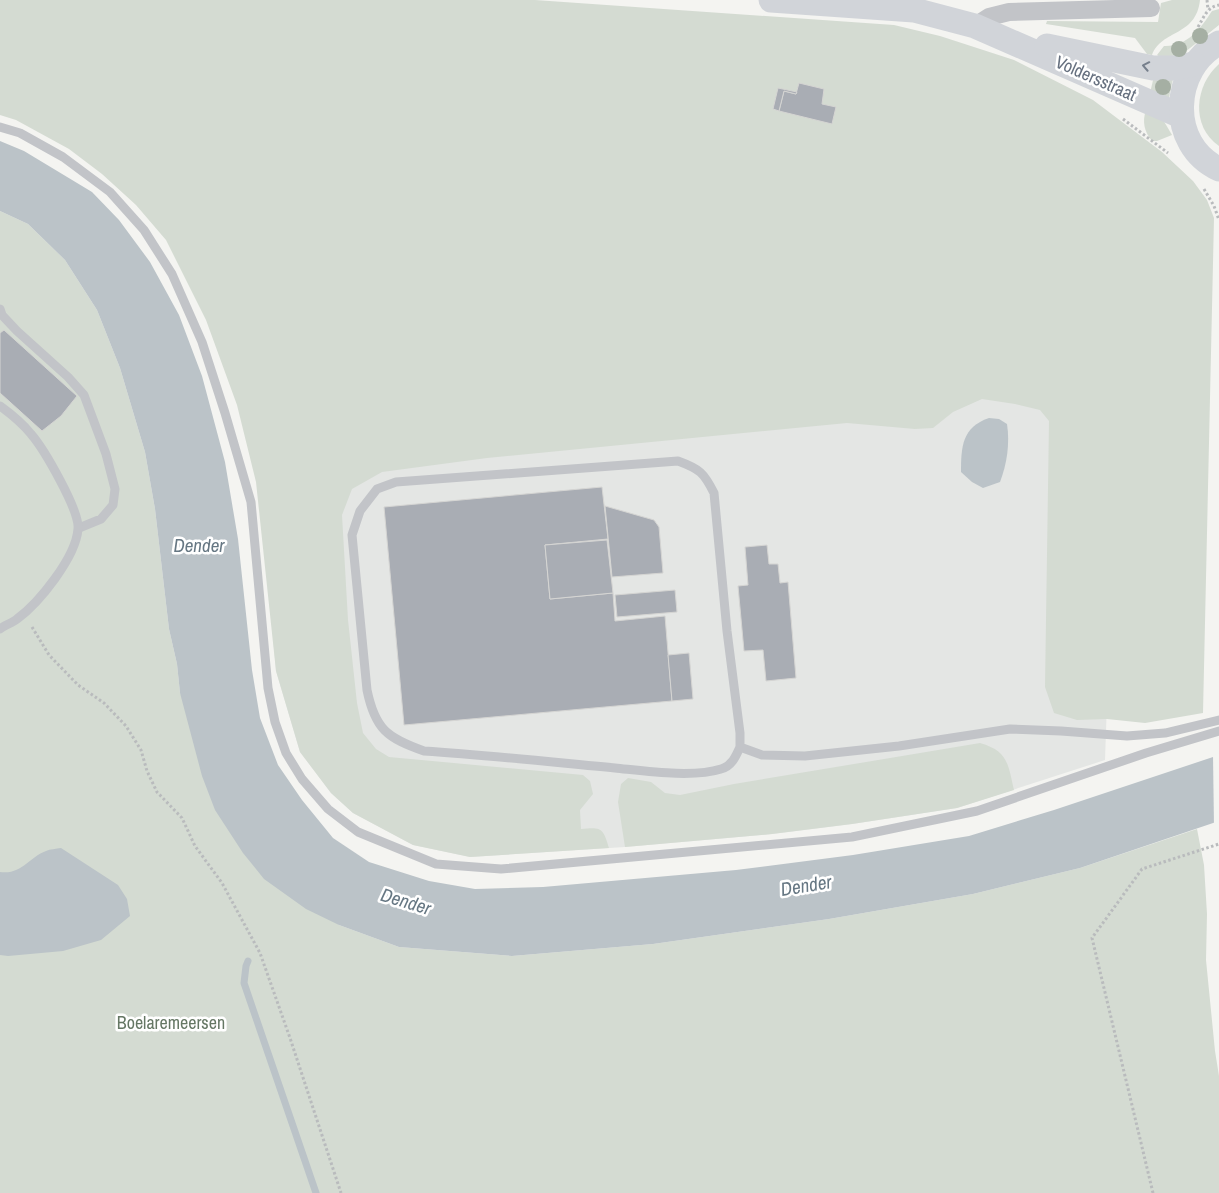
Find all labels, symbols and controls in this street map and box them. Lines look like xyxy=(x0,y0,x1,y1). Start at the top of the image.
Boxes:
street label: Voldersstraat xyxy=(1052,49,1140,107)
one-way arrow xyxy=(1142,61,1150,72)
water label: Dender xyxy=(173,532,225,558)
water label: Dender xyxy=(779,868,834,902)
water label: Dender xyxy=(378,881,435,921)
park label: Boelaremeersen xyxy=(117,1010,225,1035)

